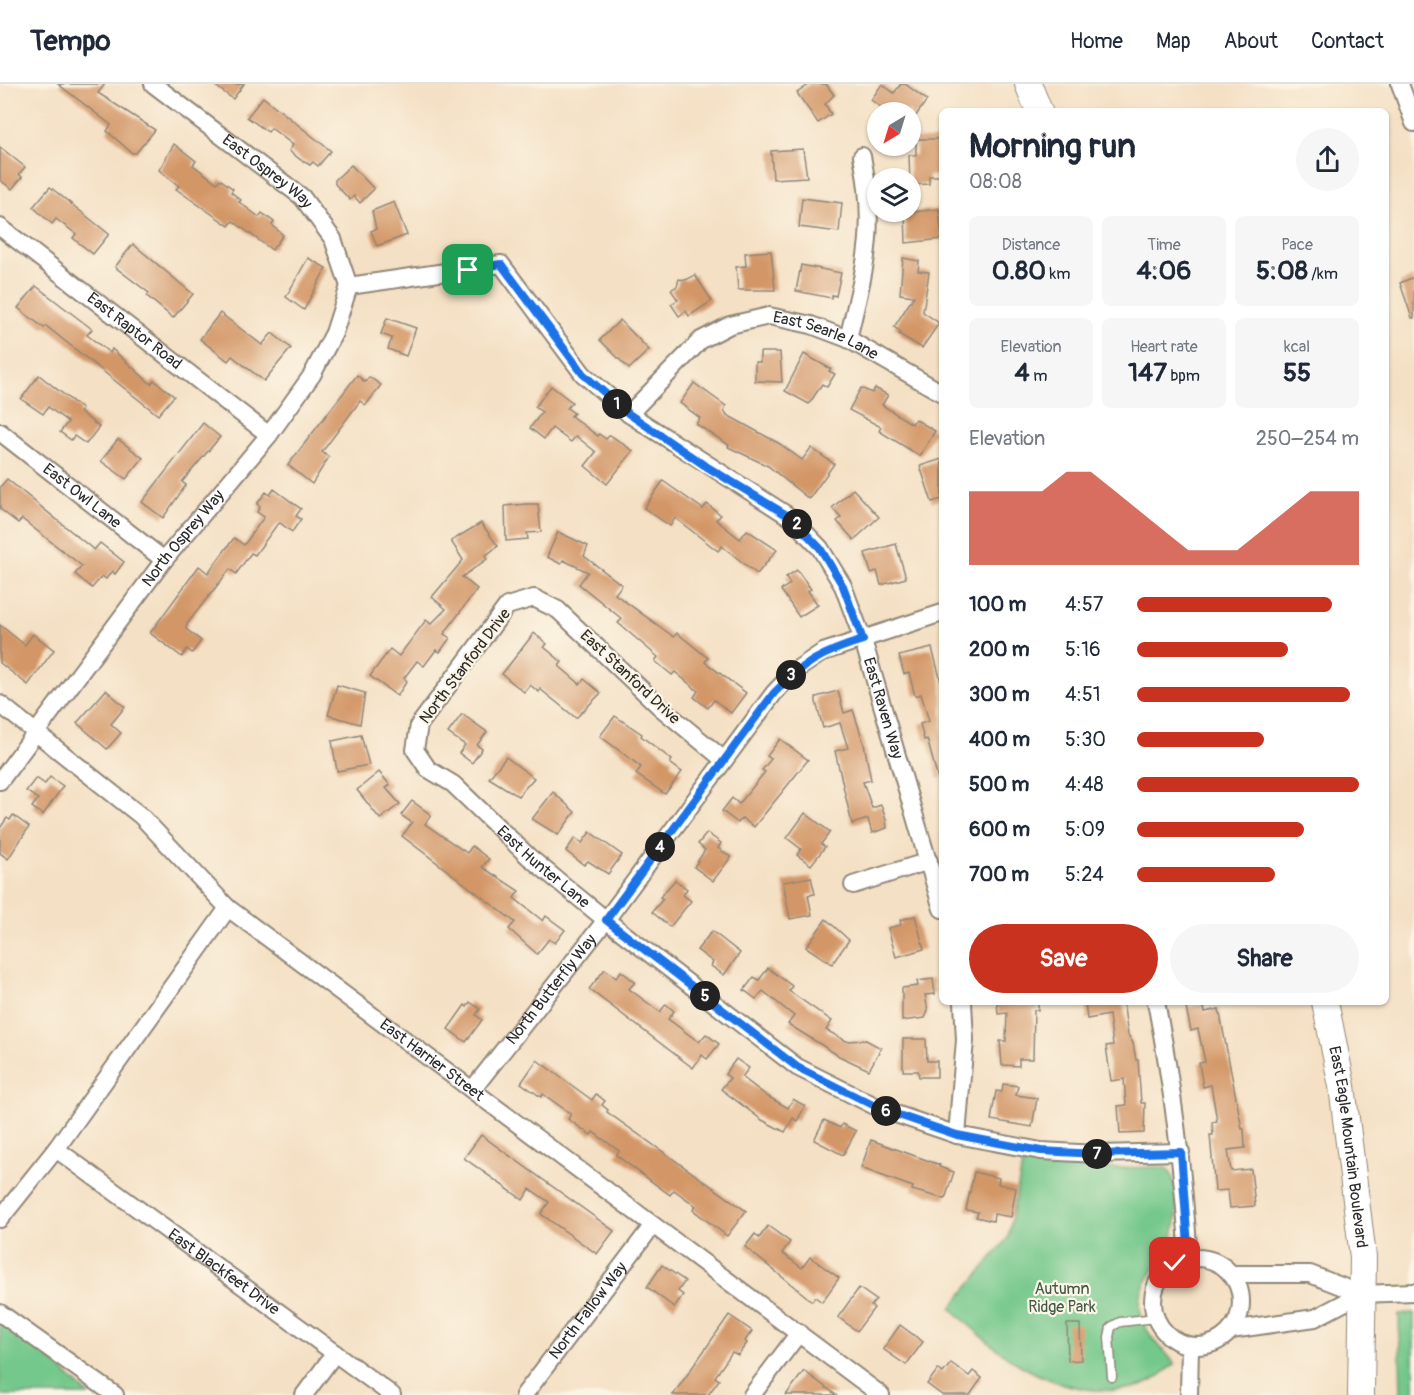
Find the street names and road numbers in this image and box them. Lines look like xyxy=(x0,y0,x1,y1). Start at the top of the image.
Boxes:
street label: East Osprey Way xyxy=(218,130,317,212)
street label: East Raptor Road xyxy=(83,288,186,374)
street label: East Searle Lane xyxy=(771,307,882,364)
street label: East Owl Lane xyxy=(39,459,125,533)
street label: North Osprey Way xyxy=(138,486,229,591)
street label: North Stanford Drive xyxy=(415,604,515,728)
street label: East Stanford Drive xyxy=(576,625,684,729)
street label: East Raven Way xyxy=(859,655,907,761)
street label: East Hunter Lane xyxy=(493,821,594,913)
street label: North Butterfly Way xyxy=(502,930,601,1049)
street label: East Harrier Street xyxy=(376,1015,488,1106)
street label: East Eagle Mountain Boulevard xyxy=(1324,1044,1372,1249)
street label: East Blackfeet Drive xyxy=(164,1224,284,1319)
street label: North Fallow Way xyxy=(545,1258,632,1363)

